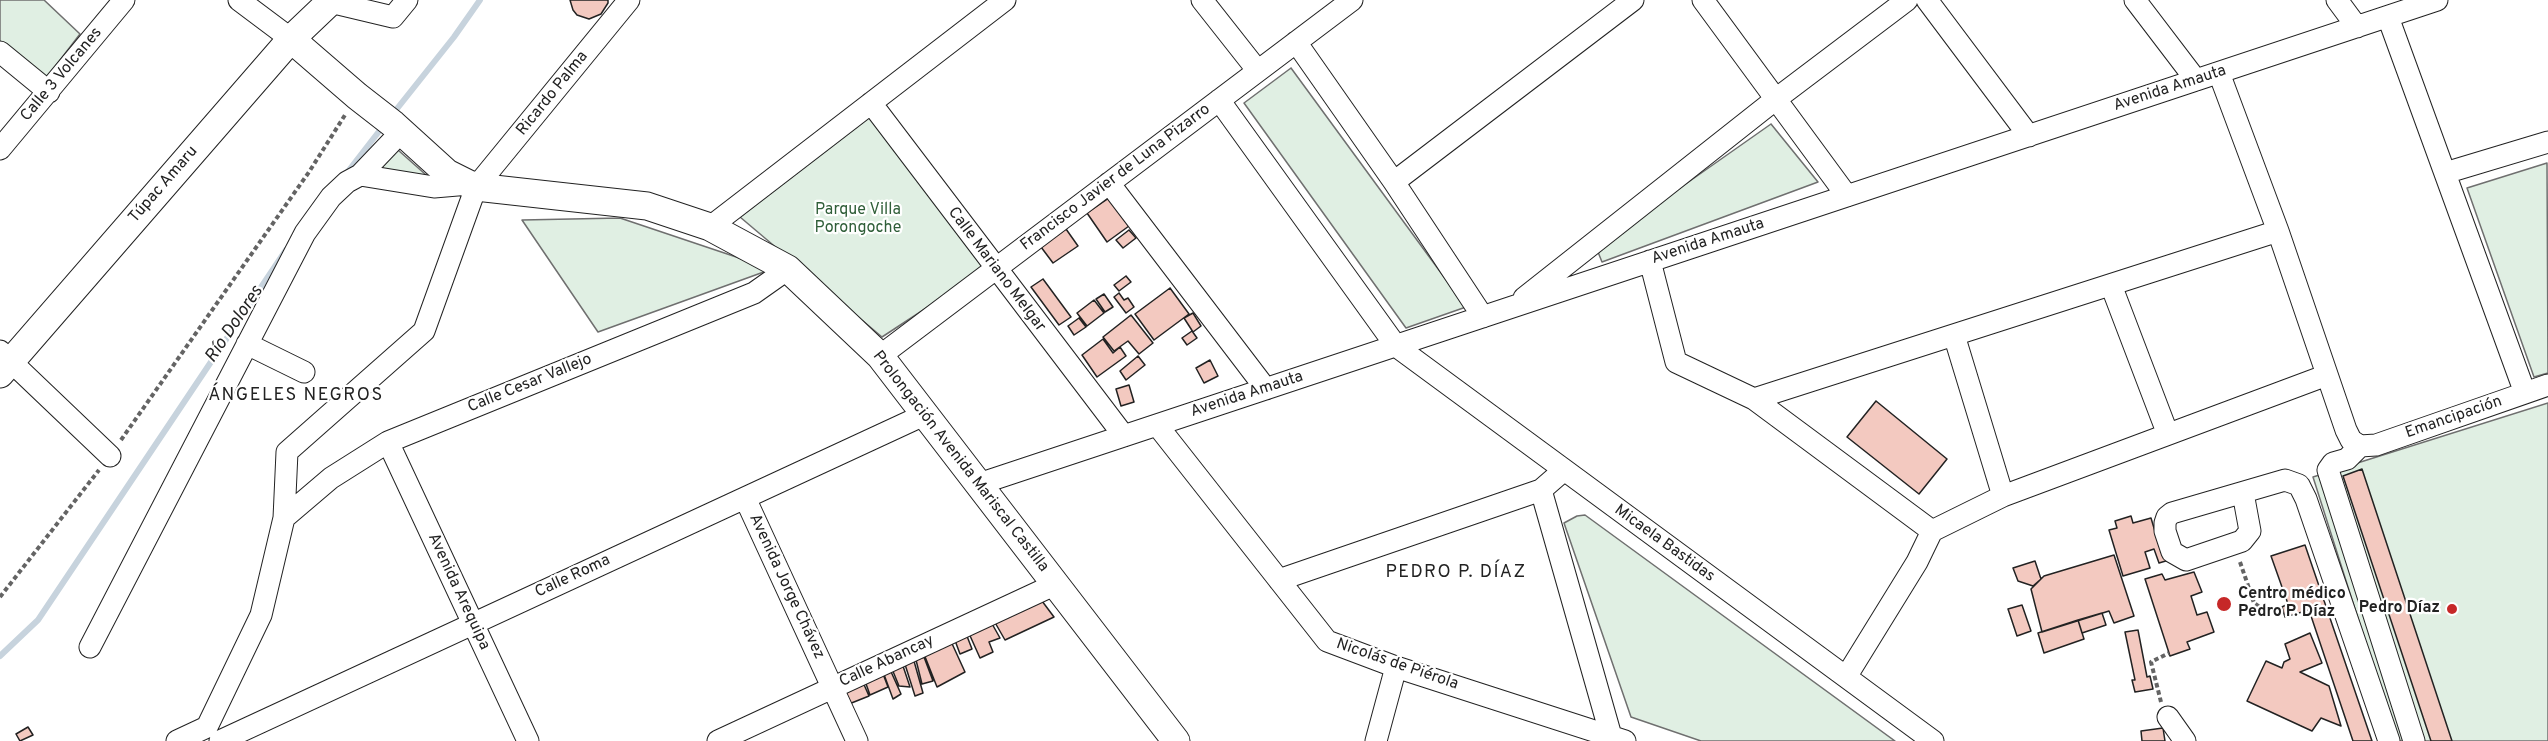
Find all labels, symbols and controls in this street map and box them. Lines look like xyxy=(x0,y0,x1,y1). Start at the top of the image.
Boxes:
street label: Calle 3 Volcanes xyxy=(17,24,107,126)
street label: Ricardo Palma xyxy=(513,48,593,140)
street label: Avenida Amauta xyxy=(2111,62,2229,116)
street label: Francisco Javier de Luna Pizarro xyxy=(1017,100,1215,256)
street label: Túpac Amaru xyxy=(125,143,203,227)
park label: Parque Villa Porongoche xyxy=(815,201,901,239)
street label: Calle Mariano Melgar xyxy=(943,204,1049,336)
street label: Avenida Amauta xyxy=(1649,215,1767,269)
water label: Río Dolores xyxy=(201,282,269,368)
street label: Prolongación Avenida Mariscal Castilla xyxy=(868,348,1052,576)
street label: Calle Cesar Vallejo xyxy=(465,350,595,418)
street label: Avenida Amauta xyxy=(1188,368,1306,422)
district label: ÁNGELES NEGROS xyxy=(208,385,384,407)
street label: Emancipación xyxy=(2403,392,2505,444)
street label: Micaela Bastidas xyxy=(1610,501,1718,587)
street label: Avenida Jorge Chávez xyxy=(744,511,828,663)
street label: Avenida Arequipa xyxy=(423,531,493,653)
street label: Calle Roma xyxy=(532,551,614,603)
district label: PEDRO P. DÍAZ xyxy=(1385,562,1527,584)
place label: Centro médico Pedro P. Díaz xyxy=(2238,585,2346,623)
marker: Centro médico Pedro P. Díaz xyxy=(2215,595,2233,613)
place label: Pedro Díaz xyxy=(2359,599,2440,619)
marker: Pedro Díaz xyxy=(2445,602,2459,616)
street label: Calle Abancay xyxy=(837,632,937,692)
street label: Nicolás de Piérola xyxy=(1333,635,1461,695)

